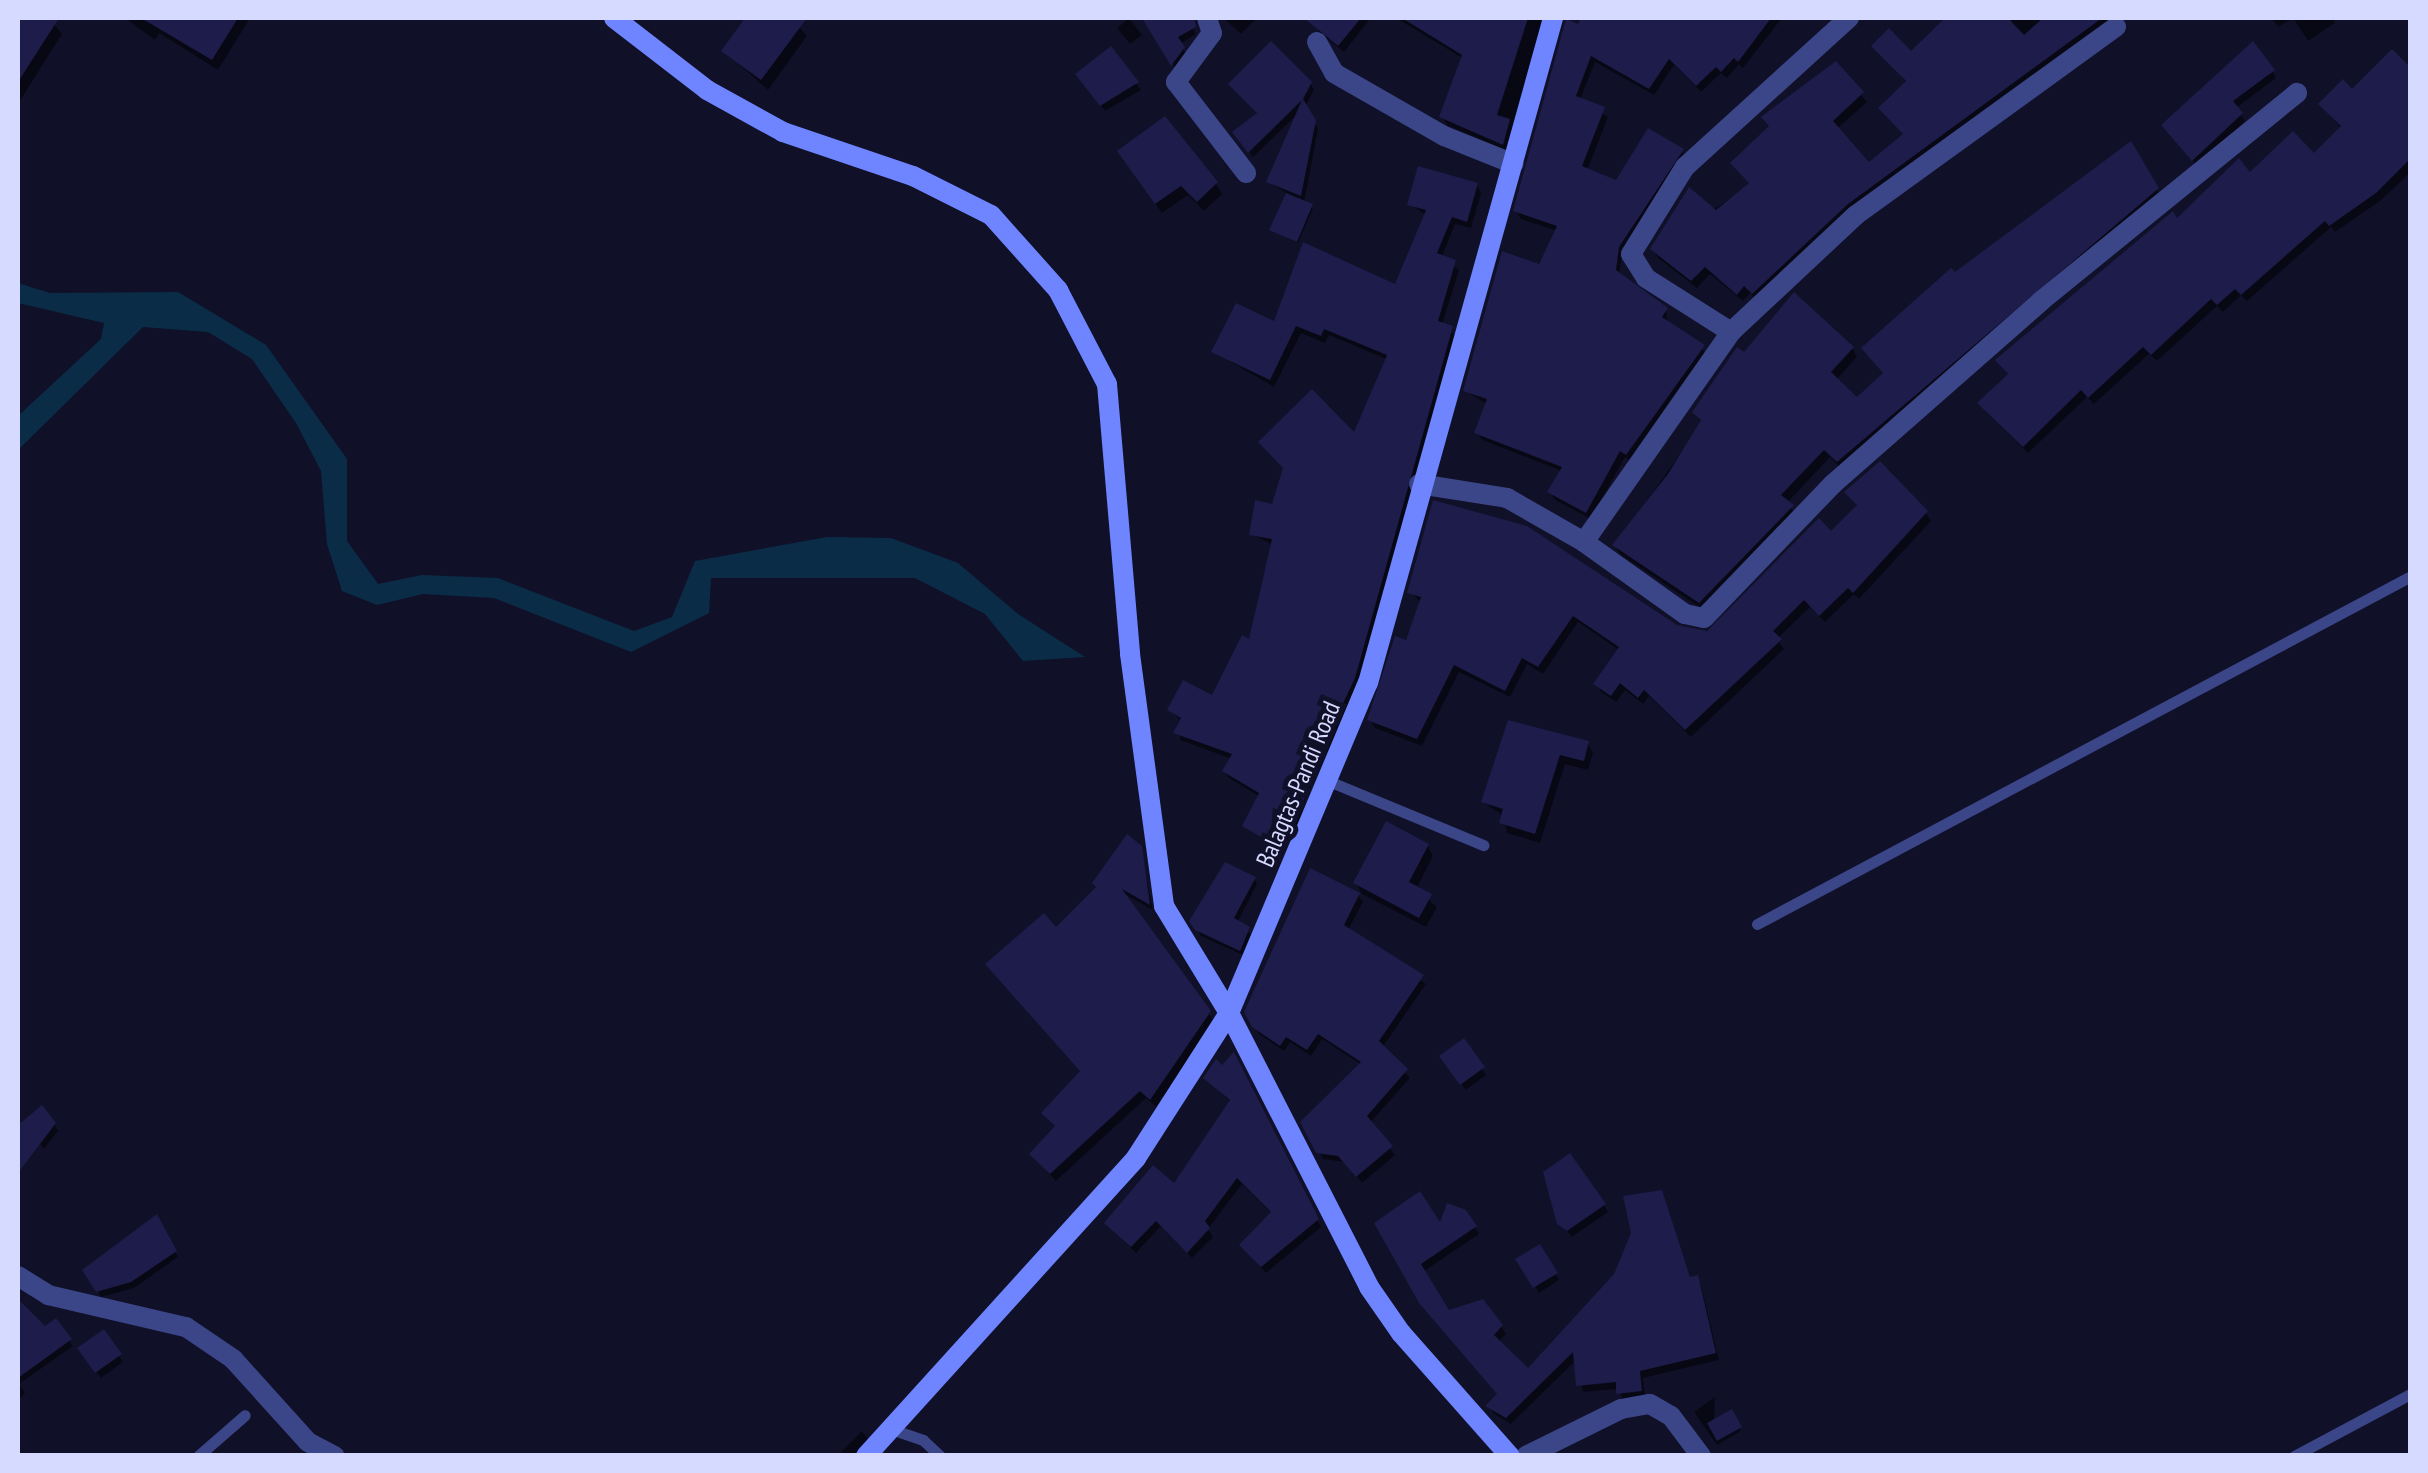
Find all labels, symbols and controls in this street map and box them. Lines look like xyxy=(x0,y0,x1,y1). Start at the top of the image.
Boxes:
street label: Balagtas-Pandi Road xyxy=(1250,697,1346,871)

